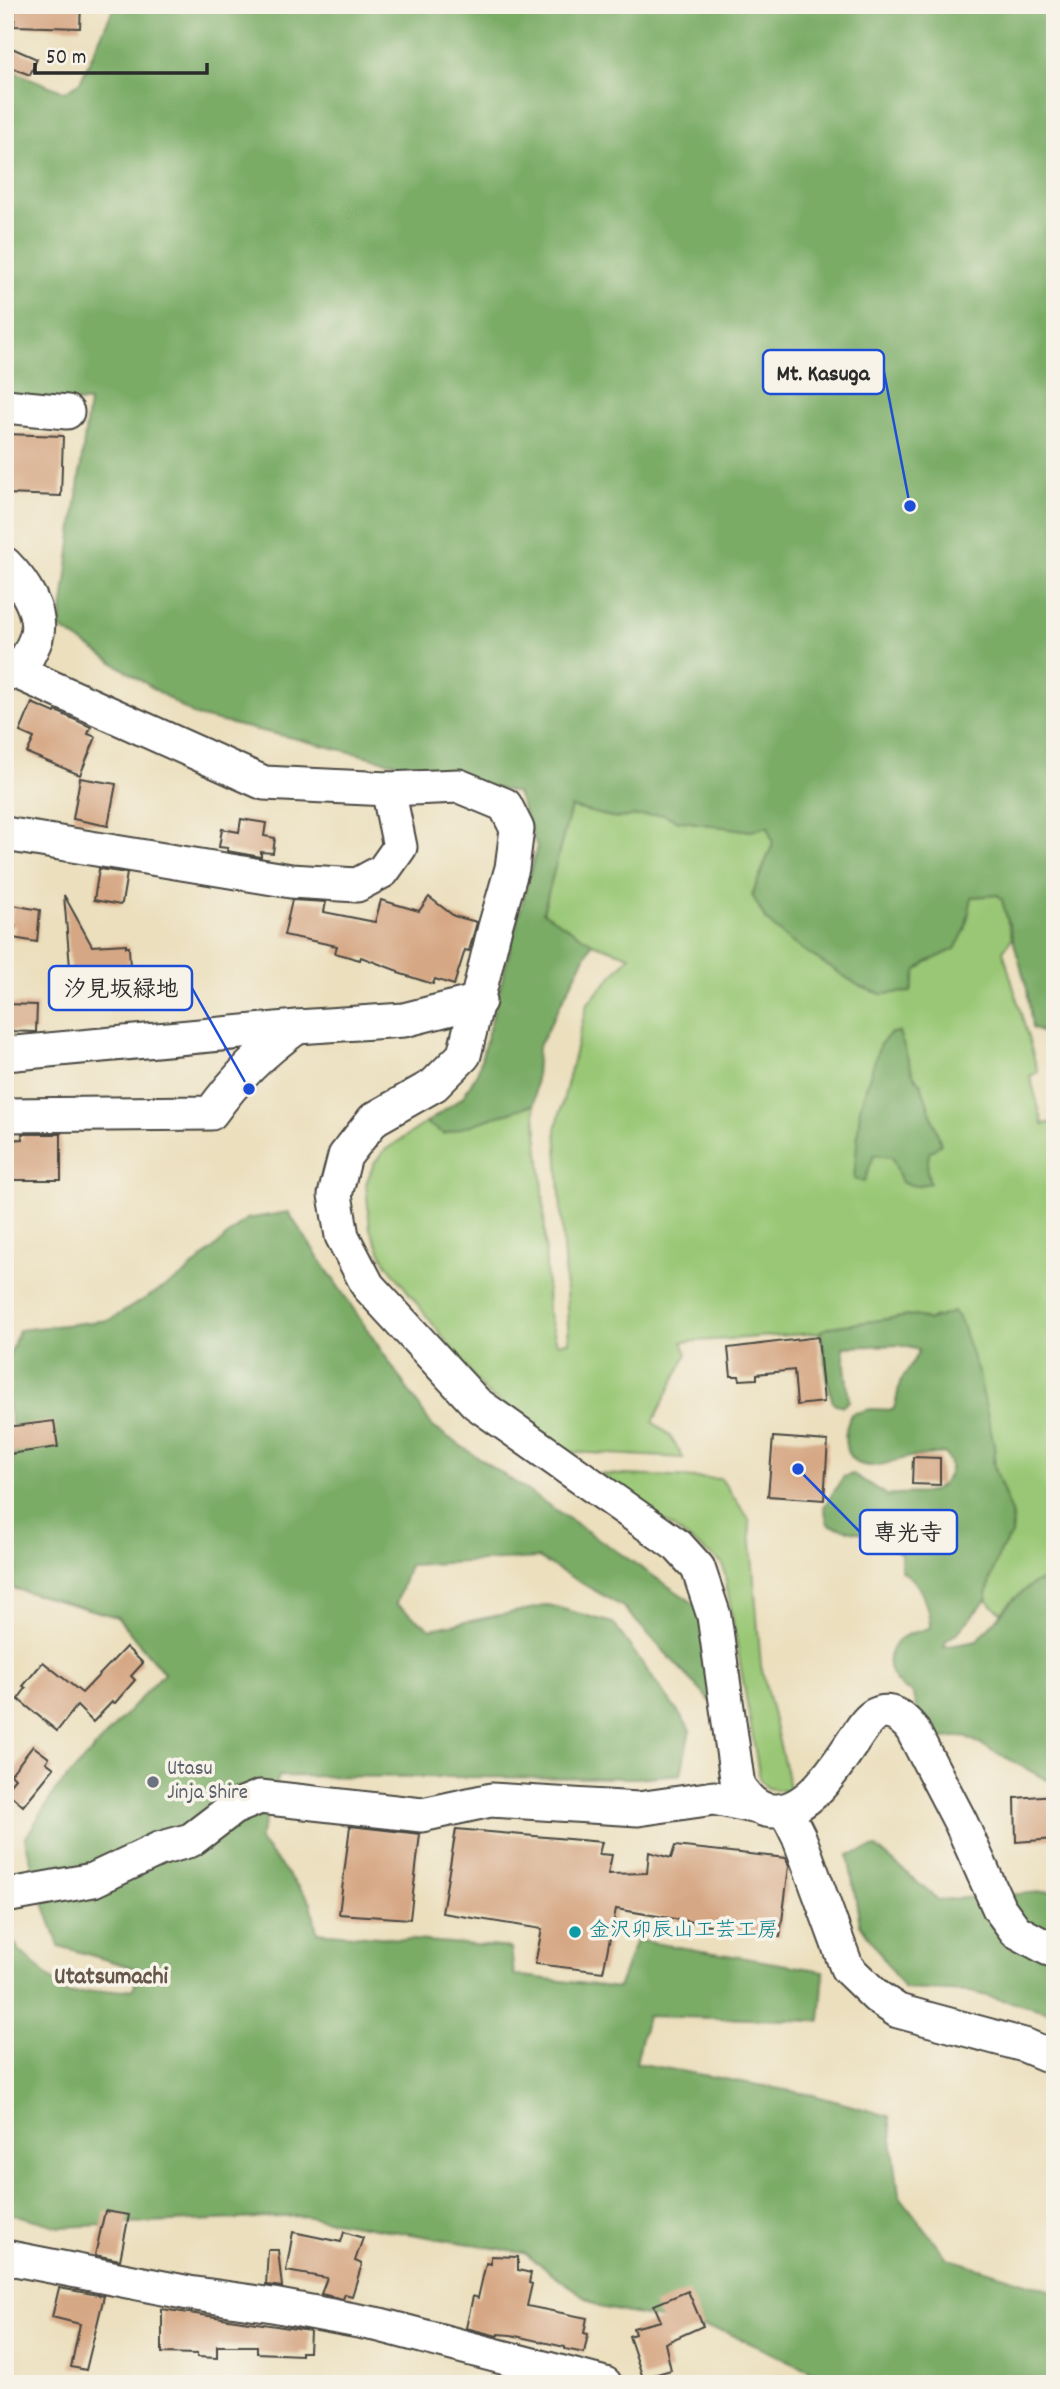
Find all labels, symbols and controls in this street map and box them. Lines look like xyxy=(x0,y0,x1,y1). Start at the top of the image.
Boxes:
scale bar xyxy=(35,32,206,76)
text: 50 m xyxy=(46,44,86,74)
callout: Mt. Kasuga xyxy=(763,350,884,394)
text: Mt. Kasuga xyxy=(777,359,871,392)
callout: 汐見坂緑地 xyxy=(49,966,192,1010)
text: 汐見坂緑地 xyxy=(64,975,179,1008)
callout: 専光寺 xyxy=(860,1510,957,1554)
text: 専光寺 xyxy=(874,1519,943,1552)
place label: Utasu Jinja Shire xyxy=(167,1755,248,1809)
marker: Utasu Jinja Shire xyxy=(145,1774,161,1790)
place label: 金沢卯辰山工芸工房 xyxy=(589,1917,778,1947)
marker: 金沢卯辰山工芸工房 xyxy=(567,1924,583,1940)
district label: Utatsumachi xyxy=(54,1961,168,1995)

